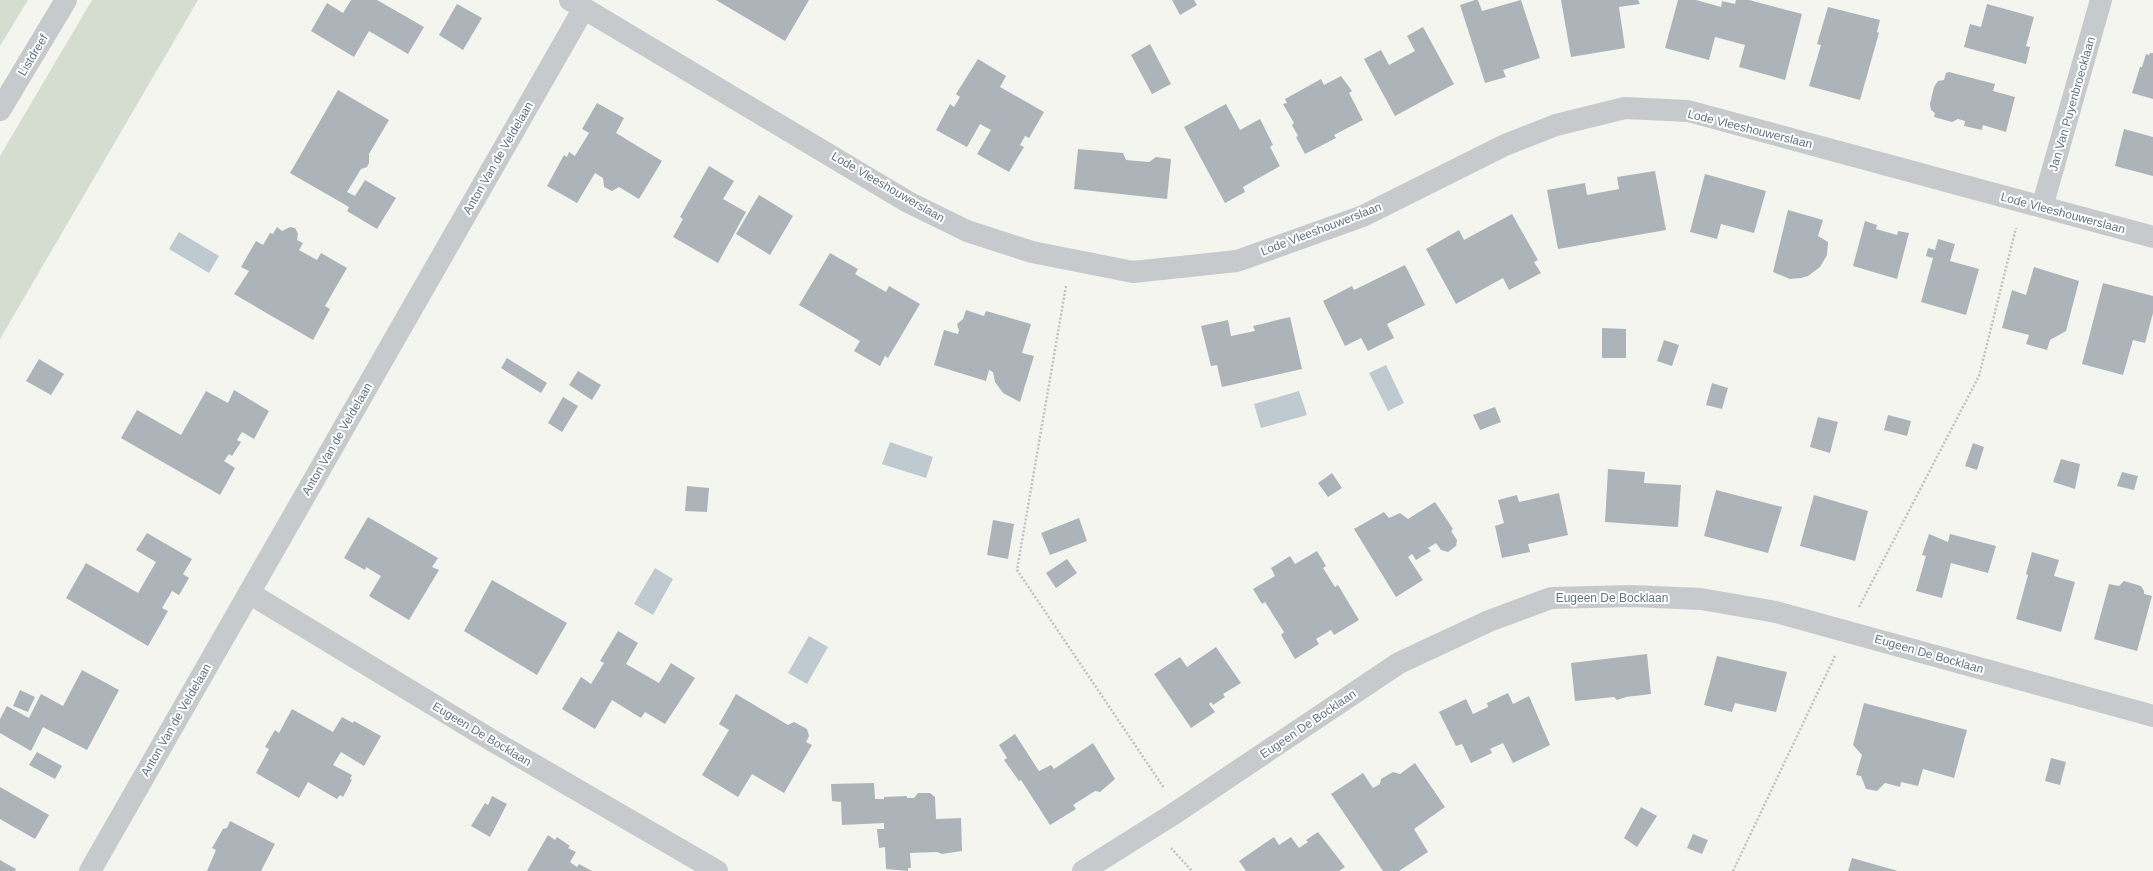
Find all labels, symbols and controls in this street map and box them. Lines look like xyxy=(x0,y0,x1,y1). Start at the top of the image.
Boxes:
street label: Listdreef xyxy=(15,31,51,78)
street label: Jan Van Puyenbroecklaan xyxy=(2046,35,2098,173)
street label: Anton Van de Veldelaan xyxy=(460,99,536,217)
street label: Lode Vleeshouwerslaan xyxy=(1686,107,1814,151)
street label: Lode Vleeshouwerslaan xyxy=(829,149,947,225)
street label: Lode Vleeshouwerslaan xyxy=(1999,190,2127,236)
street label: Lode Vleeshouwerslaan xyxy=(1259,200,1383,258)
street label: Anton Van de Veldelaan xyxy=(299,380,375,498)
street label: Eugeen De Bocklaan xyxy=(1556,591,1668,605)
street label: Eugeen De Bocklaan xyxy=(1873,632,1985,676)
street label: Anton Van de Veldelaan xyxy=(138,661,214,779)
street label: Eugeen De Bocklaan xyxy=(1257,687,1359,761)
street label: Eugeen De Bocklaan xyxy=(430,699,534,769)

